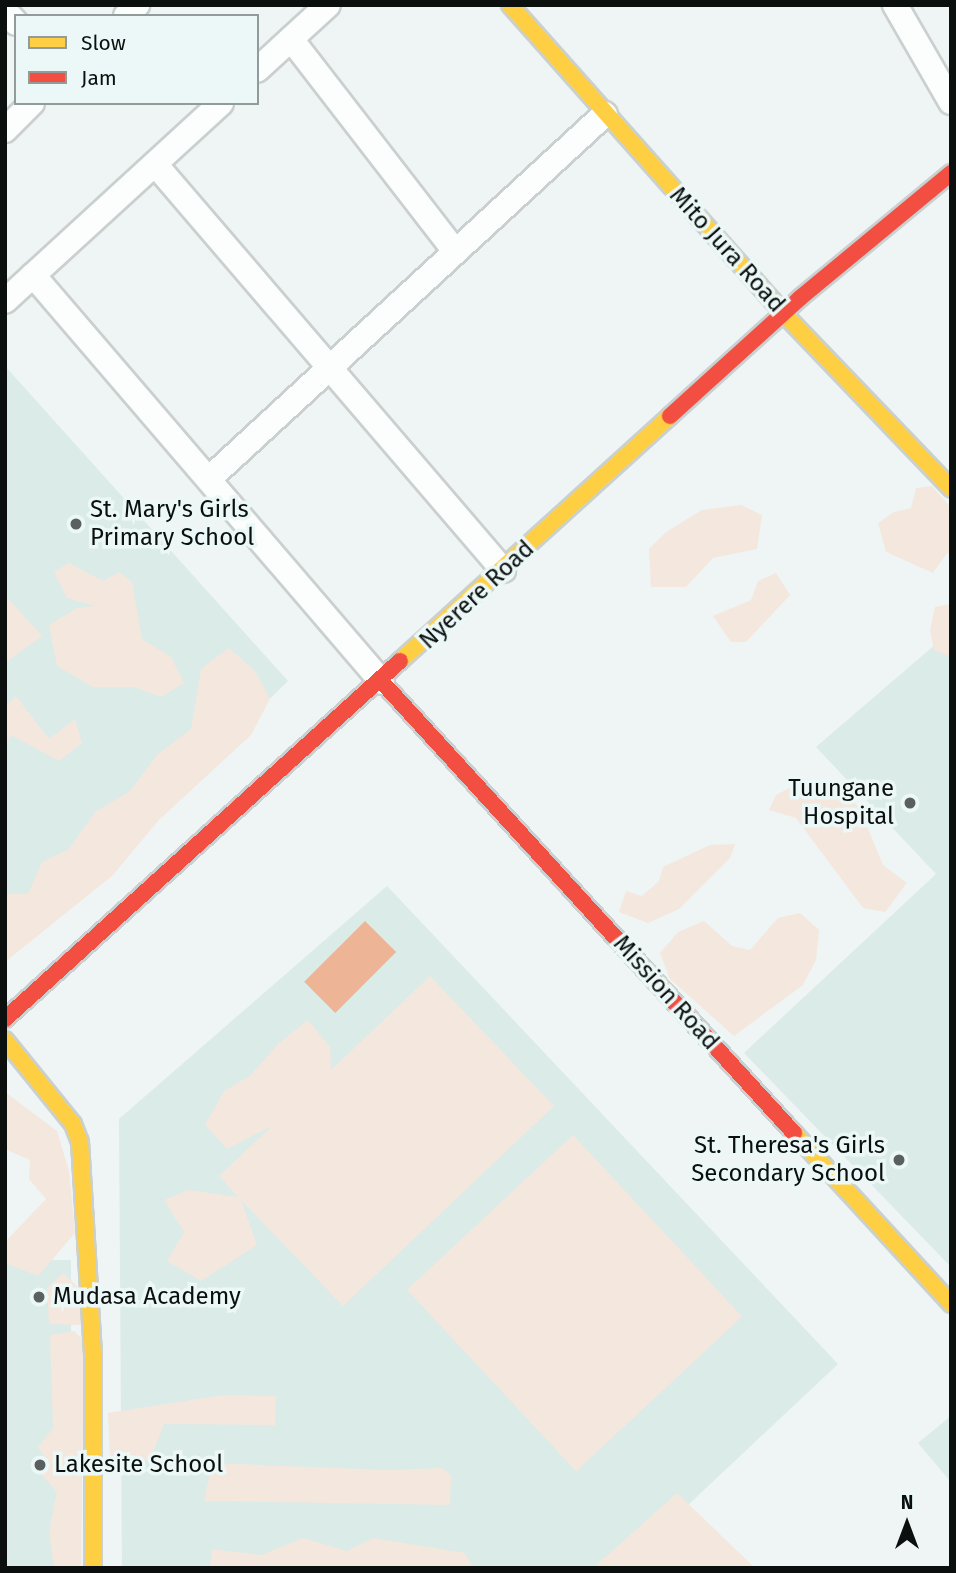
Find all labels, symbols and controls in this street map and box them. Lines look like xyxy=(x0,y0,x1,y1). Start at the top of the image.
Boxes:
legend xyxy=(14,14,259,105)
text: Slow xyxy=(81,30,126,56)
text: Jam xyxy=(81,65,117,91)
street label: Mito Jura Road xyxy=(663,181,791,319)
place label: St. Mary's Girls Primary School xyxy=(90,496,254,552)
marker: St. Mary's Girls Primary School xyxy=(68,516,84,532)
street label: Nyerere Road xyxy=(414,535,540,655)
place label: Tuungane Hospital xyxy=(788,775,894,831)
marker: Tuungane Hospital xyxy=(900,793,920,813)
street label: Mission Road xyxy=(607,930,725,1056)
place label: St. Theresa's Girls Secondary School xyxy=(691,1132,885,1188)
marker: St. Theresa's Girls Secondary School xyxy=(891,1152,907,1168)
place label: Mudasa Academy xyxy=(53,1283,241,1311)
marker: Mudasa Academy xyxy=(31,1289,47,1305)
place label: Lakesite School xyxy=(54,1451,223,1479)
marker: Lakesite School xyxy=(32,1457,48,1473)
north arrow xyxy=(872,1489,942,1559)
text: N xyxy=(901,1491,913,1514)

